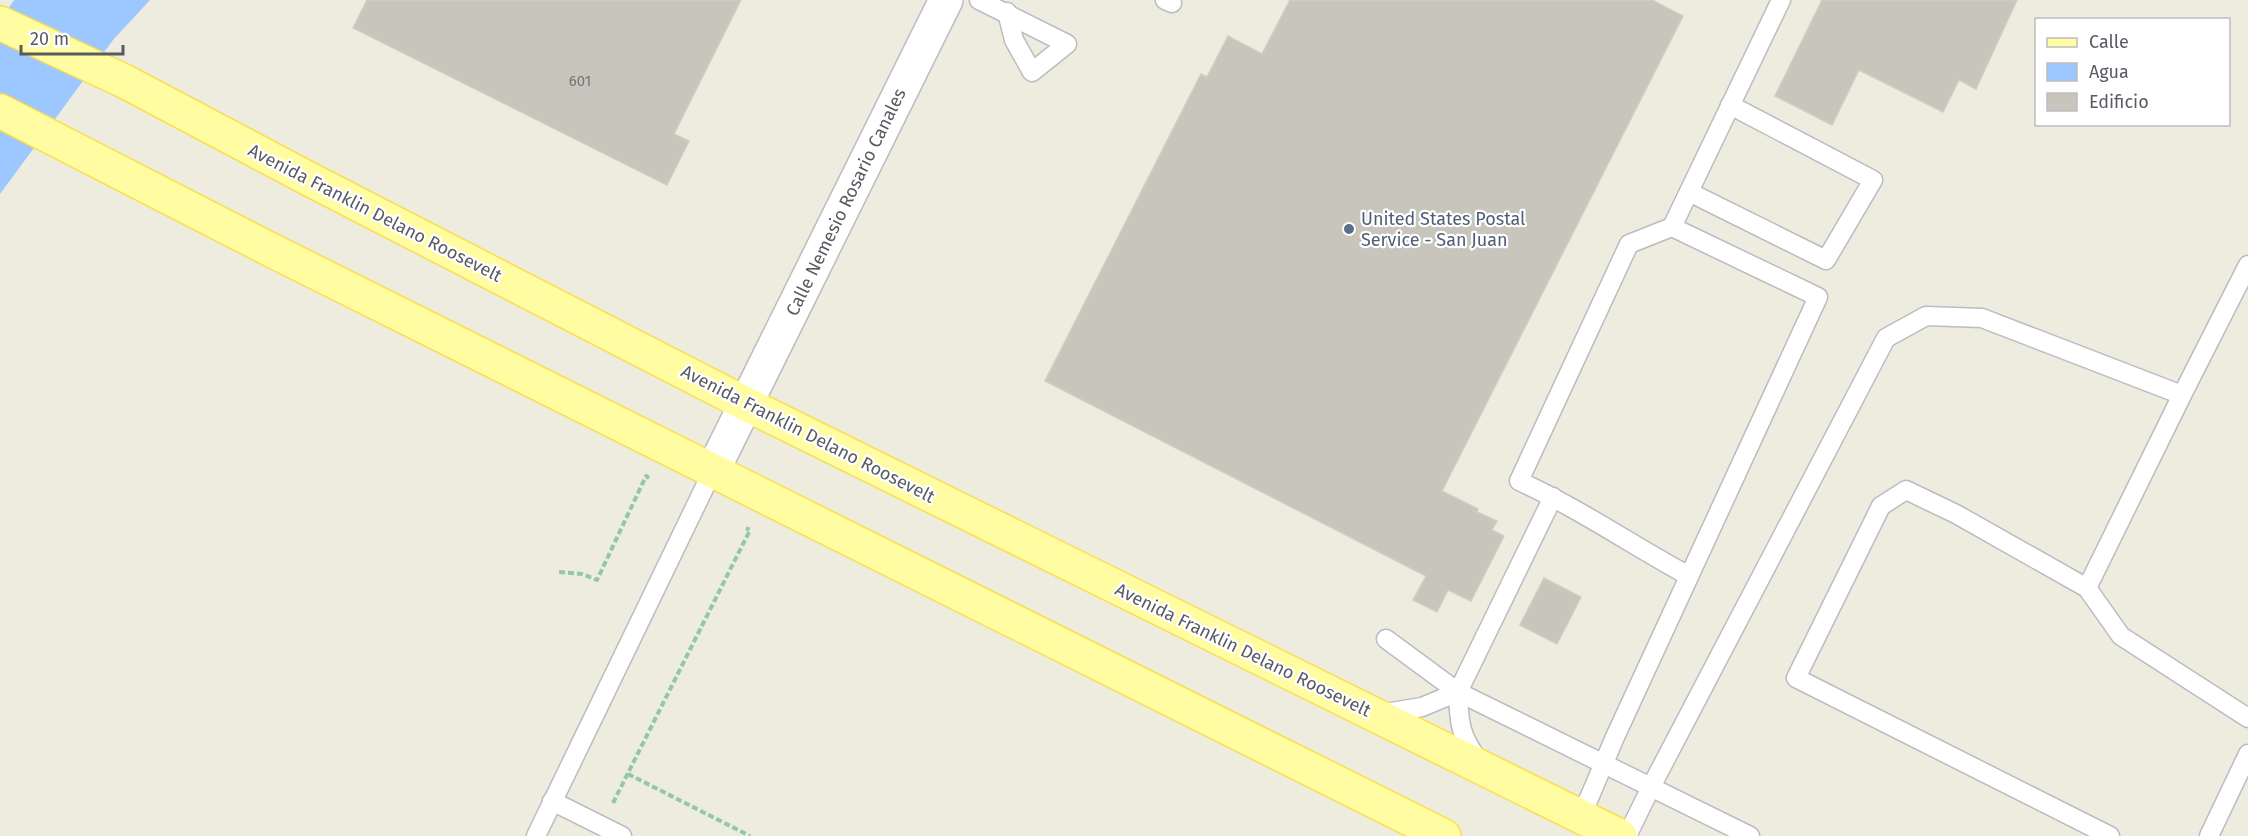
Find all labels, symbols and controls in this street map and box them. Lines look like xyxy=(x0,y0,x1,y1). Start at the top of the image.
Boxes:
scale bar xyxy=(21,18,123,56)
legend xyxy=(2035,18,2230,126)
text: 20 m xyxy=(30,28,69,50)
text: Calle xyxy=(2089,31,2129,53)
text: Agua xyxy=(2089,61,2129,83)
house number: 601 xyxy=(569,72,591,90)
street label: Calle Nemesio Rosario Canales xyxy=(781,85,911,319)
text: Edificio xyxy=(2089,91,2149,113)
street label: Avenida Franklin Delano Roosevelt xyxy=(244,139,506,287)
place label: United States Postal Service - San Juan xyxy=(1361,208,1525,251)
marker: United States Postal Service - San Juan xyxy=(1342,222,1356,236)
street label: Avenida Franklin Delano Roosevelt xyxy=(677,360,939,508)
street label: Avenida Franklin Delano Roosevelt xyxy=(1111,578,1375,722)

